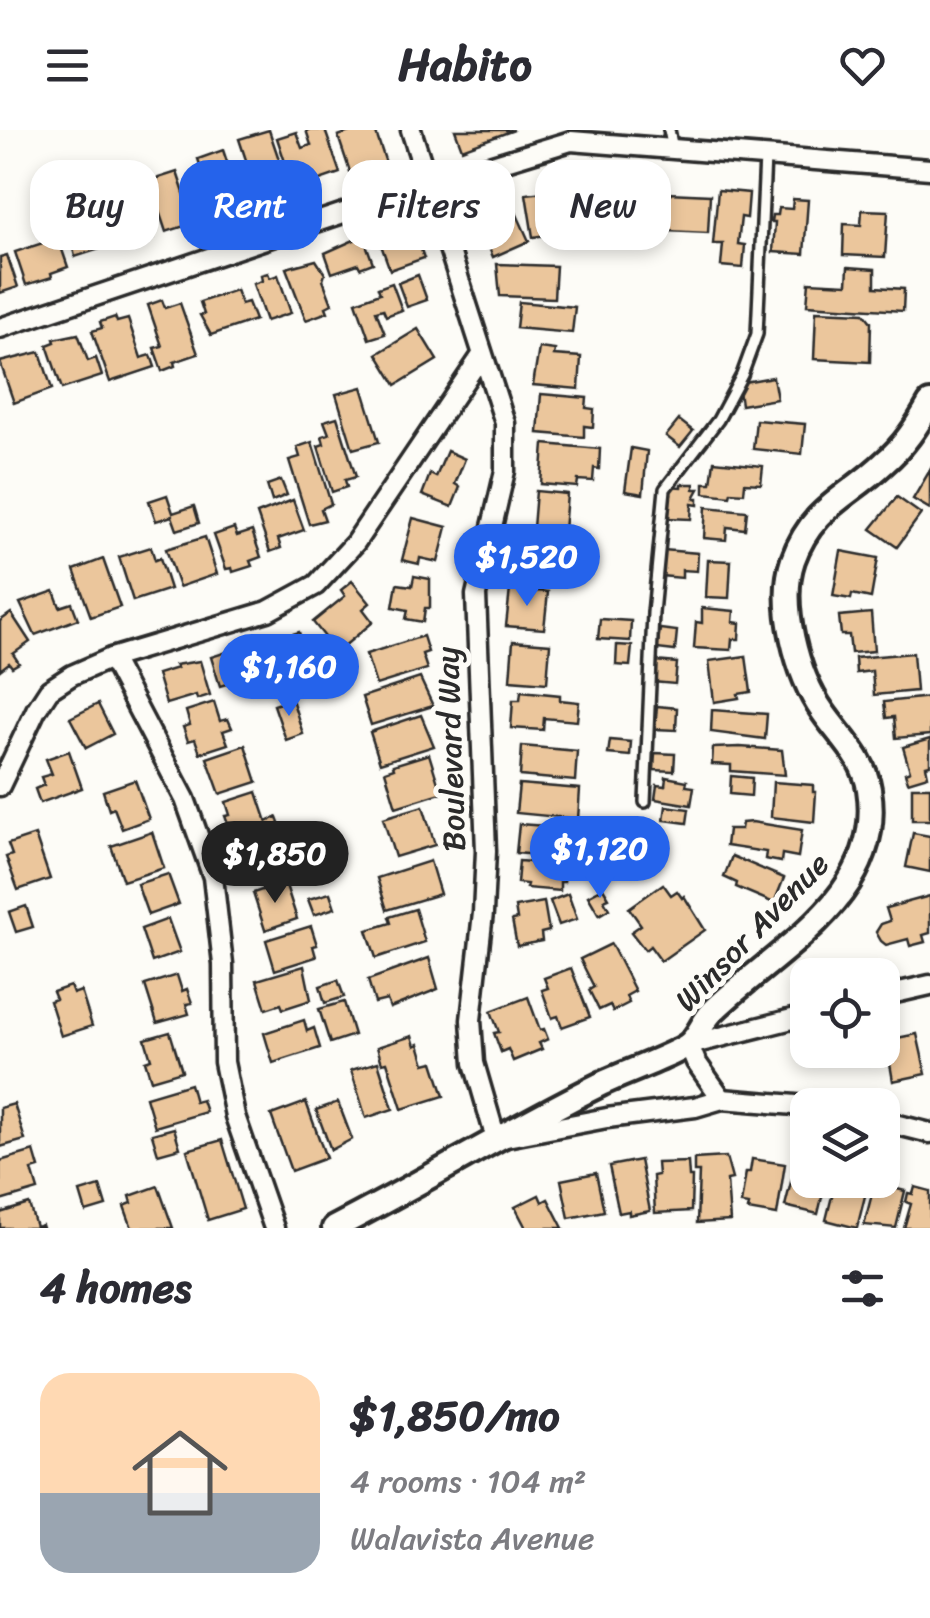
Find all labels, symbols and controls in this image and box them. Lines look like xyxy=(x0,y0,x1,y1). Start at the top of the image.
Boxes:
text: Habito xyxy=(398,25,532,105)
icon: menu xyxy=(40,38,95,93)
icon: heart xyxy=(835,38,890,93)
chip: Buy xyxy=(30,160,159,250)
chip: Rent xyxy=(179,160,322,250)
chip: Filters xyxy=(342,160,515,250)
chip: New xyxy=(535,160,671,250)
pin: $1,520 xyxy=(446,524,608,609)
text: $1,520 xyxy=(476,528,578,585)
pin: $1,160 xyxy=(208,634,370,719)
text: $1,160 xyxy=(241,638,337,695)
street label: Boulevard Way xyxy=(419,645,483,852)
pin: $1,120 xyxy=(519,816,681,901)
text: $1,120 xyxy=(552,820,648,877)
pin: $1,850 xyxy=(194,821,356,906)
text: $1,850 xyxy=(224,825,326,882)
street label: Winsor Avenue xyxy=(660,838,844,1026)
map controls xyxy=(790,958,900,1198)
button: locate xyxy=(790,958,900,1068)
button: layers xyxy=(790,1088,900,1198)
text: 4 homes xyxy=(40,1251,192,1325)
icon: filters xyxy=(835,1261,890,1316)
text: $1,850/mo xyxy=(350,1379,560,1453)
icon: home xyxy=(120,1413,240,1533)
text: 4 rooms · 104 m² xyxy=(350,1453,586,1510)
text: Walavista Avenue xyxy=(350,1510,594,1567)

